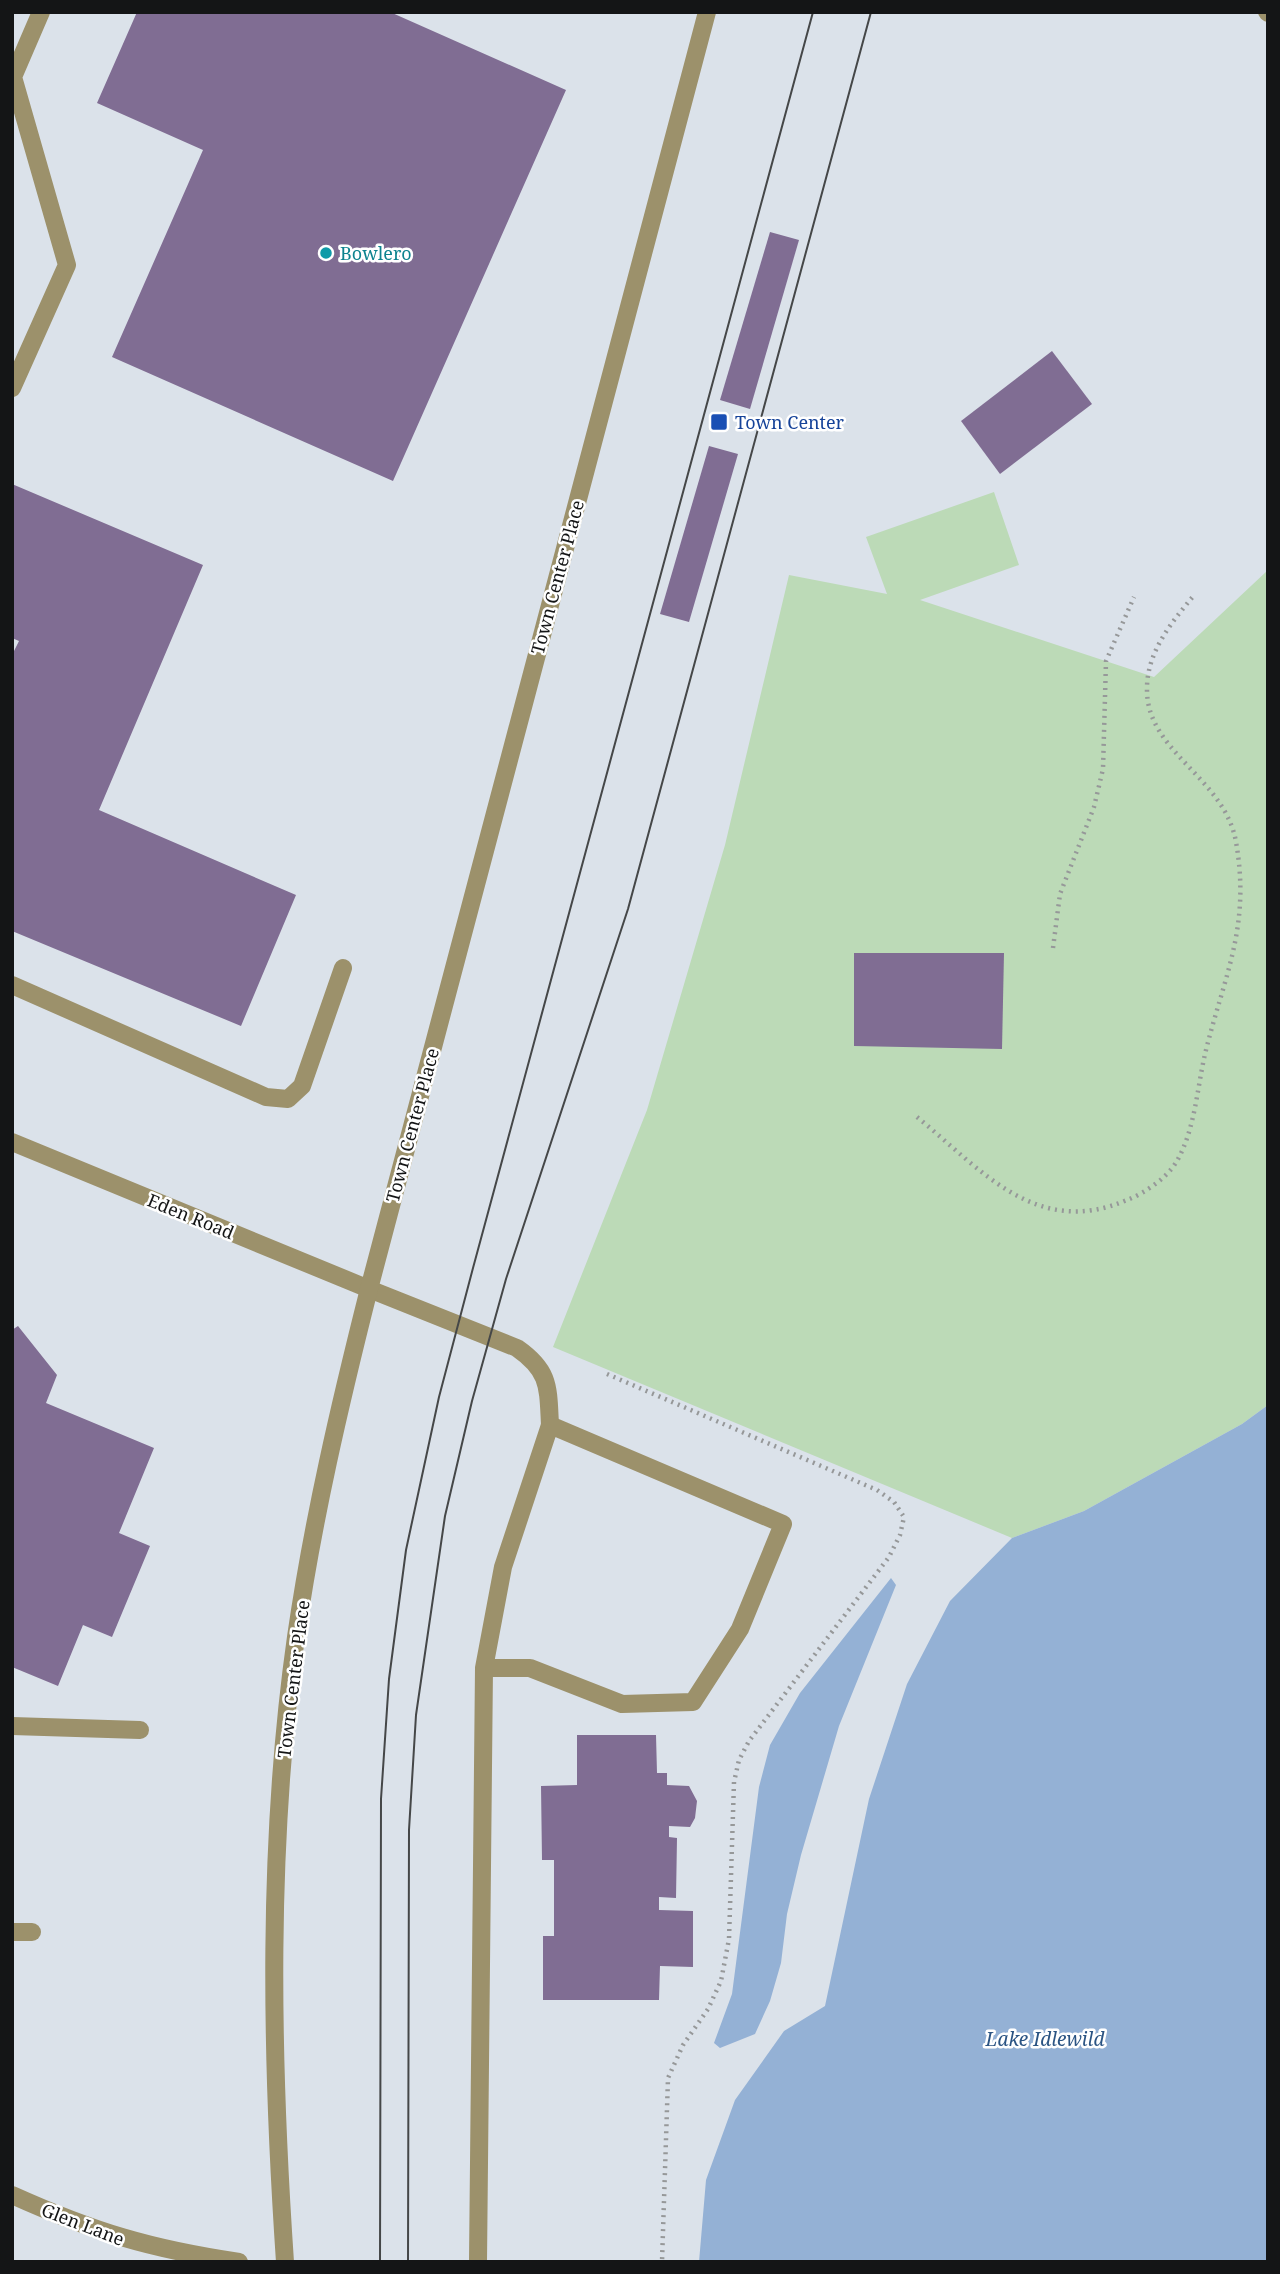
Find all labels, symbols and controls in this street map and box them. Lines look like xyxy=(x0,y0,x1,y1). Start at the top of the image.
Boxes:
place label: Bowlero xyxy=(340,241,412,265)
marker: Bowlero xyxy=(318,245,334,261)
place label: Town Center xyxy=(735,410,845,434)
marker: Town Center xyxy=(709,412,729,432)
street label: Town Center Place xyxy=(525,497,589,657)
street label: Town Center Place xyxy=(380,1045,444,1205)
street label: Eden Road xyxy=(144,1188,238,1244)
street label: Town Center Place xyxy=(271,1599,315,1759)
water label: Lake Idlewild xyxy=(985,2026,1105,2052)
street label: Glen Lane xyxy=(38,2197,128,2251)

